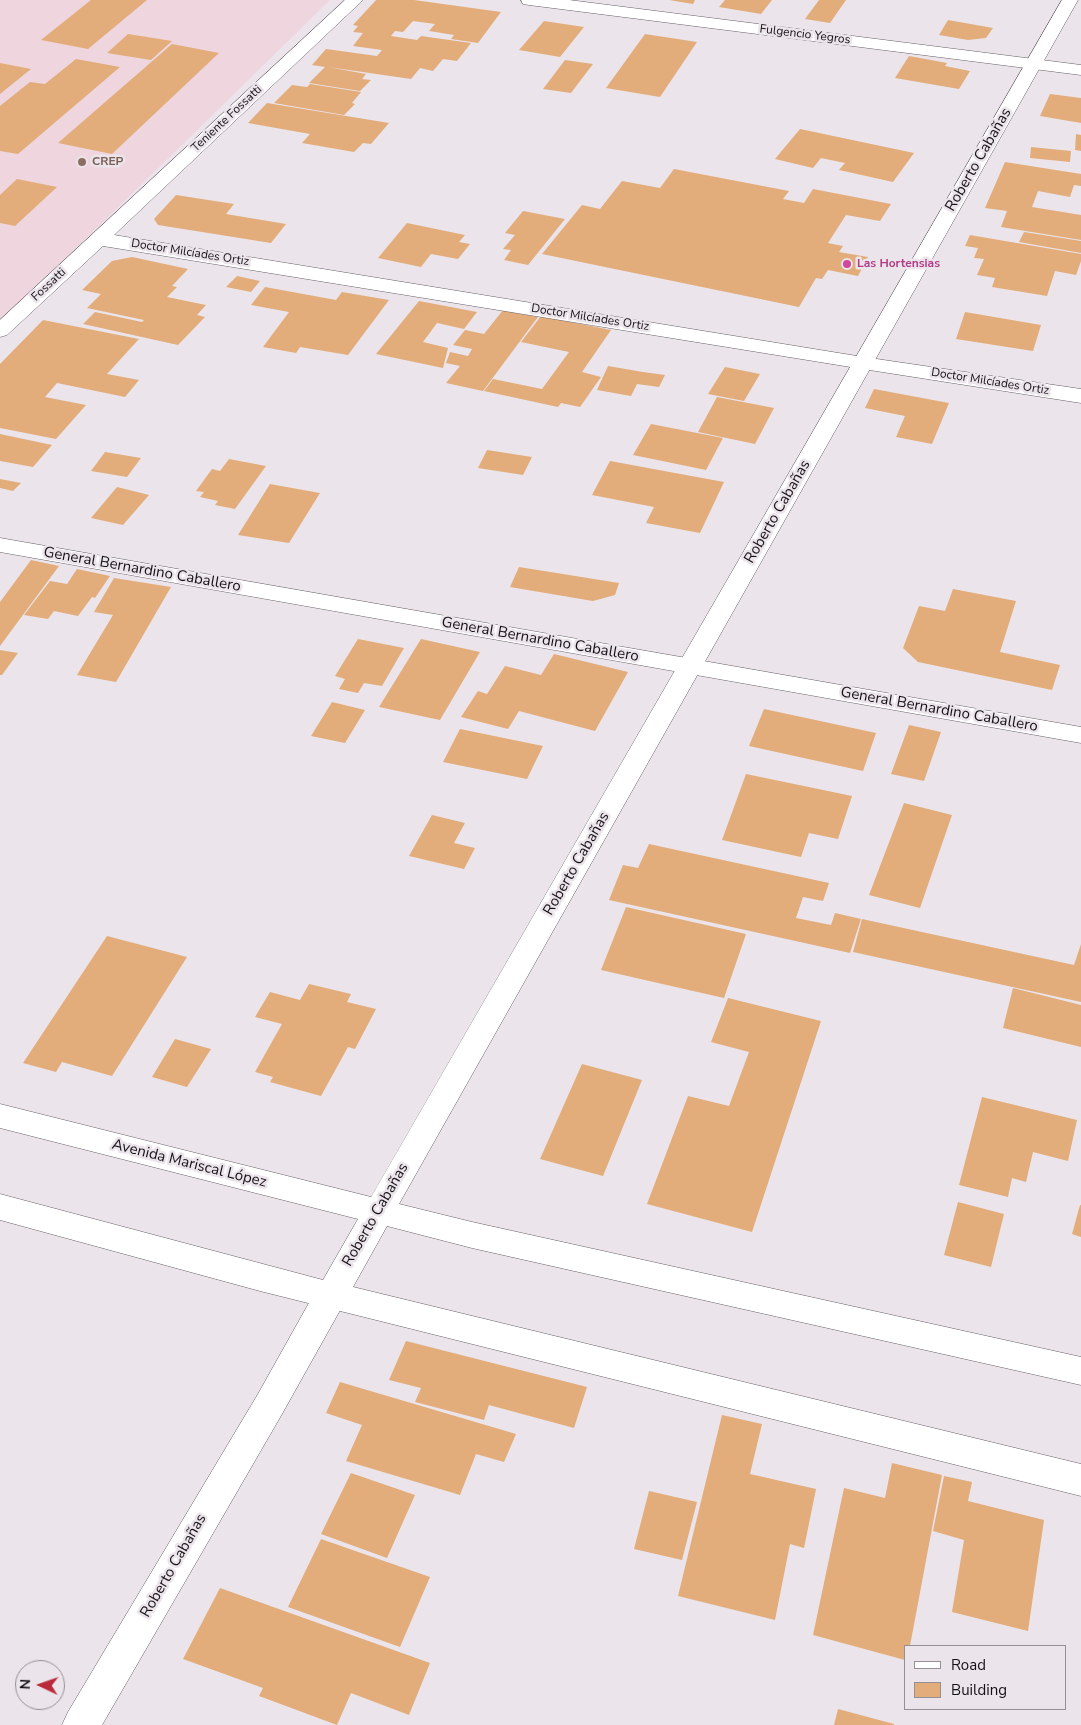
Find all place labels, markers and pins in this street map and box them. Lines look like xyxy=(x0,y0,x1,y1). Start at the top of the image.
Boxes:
place label: CREP xyxy=(92,155,123,169)
marker: CREP xyxy=(76,156,88,168)
place label: Las Hortensias xyxy=(857,257,940,271)
marker: Las Hortensias xyxy=(841,258,853,270)

